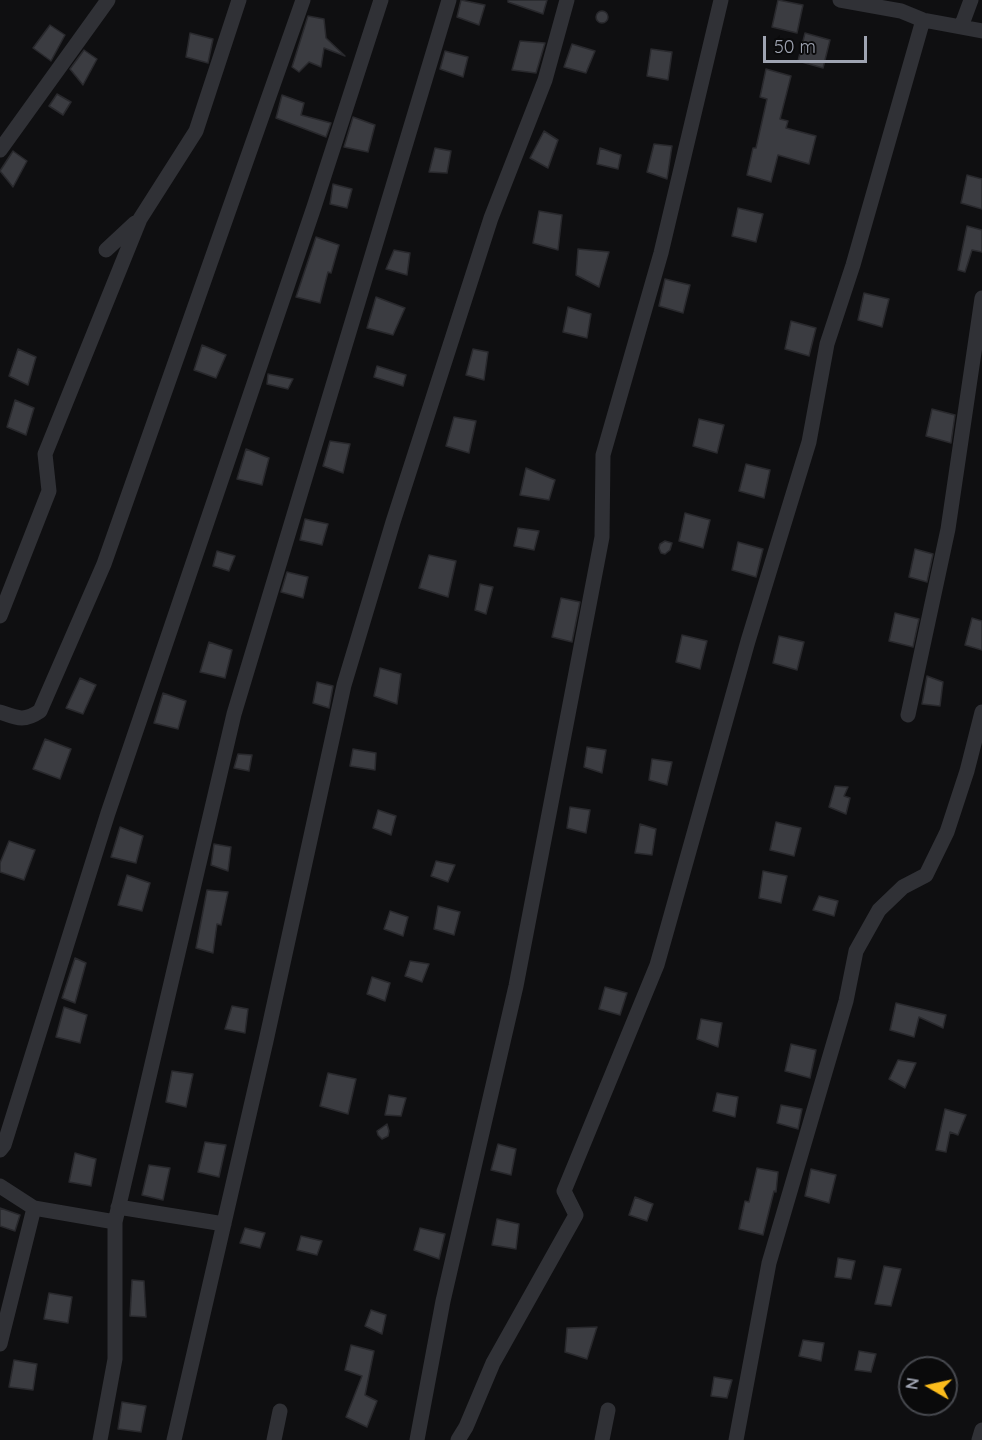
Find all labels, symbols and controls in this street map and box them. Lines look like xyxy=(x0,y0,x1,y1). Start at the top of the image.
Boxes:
scale bar xyxy=(766,24,870,62)
text: 50 m xyxy=(774,35,816,58)
north arrow xyxy=(898,1356,958,1416)
text: N xyxy=(901,1376,923,1391)

